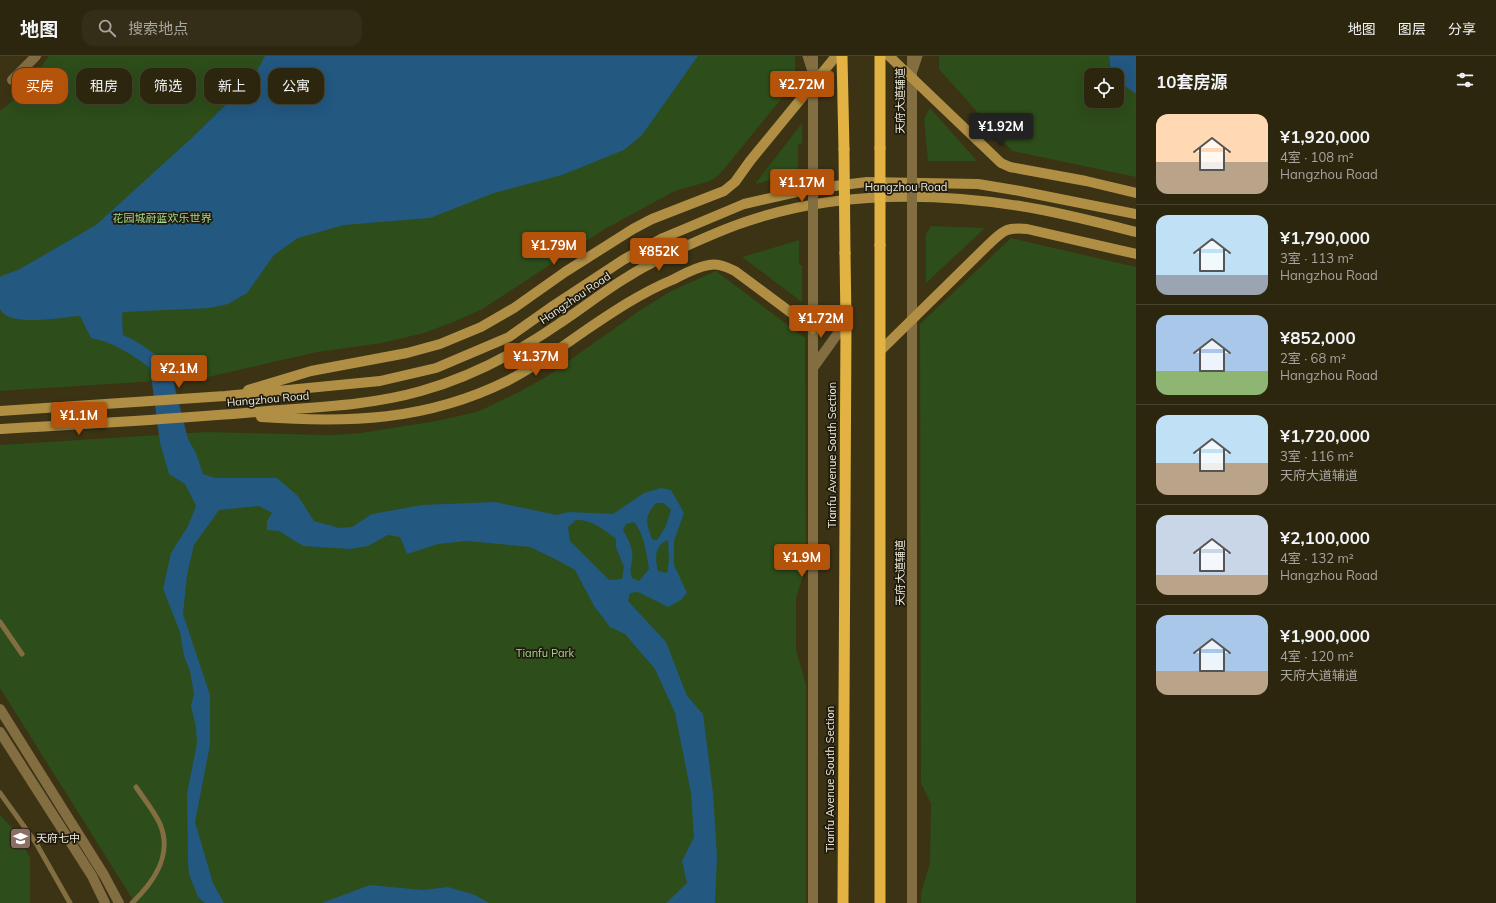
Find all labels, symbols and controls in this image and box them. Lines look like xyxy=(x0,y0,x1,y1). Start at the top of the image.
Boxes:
search box xyxy=(82,10,362,46)
text: 地图 xyxy=(20,17,58,41)
icon: search xyxy=(96,17,118,39)
text: 搜索地点 xyxy=(128,19,188,38)
text: 地图 xyxy=(1348,20,1376,38)
text: 图层 xyxy=(1398,20,1426,38)
text: 分享 xyxy=(1448,20,1476,38)
chip: 买房 xyxy=(12,68,68,104)
chip: 租房 xyxy=(76,68,132,104)
chip: 筛选 xyxy=(140,68,196,104)
chip: 新上 xyxy=(204,68,260,104)
chip: 公寓 xyxy=(268,68,324,104)
street label: 天府大道辅道 xyxy=(893,68,907,134)
map controls xyxy=(1084,68,1124,108)
button: locate xyxy=(1084,68,1124,108)
icon: filters xyxy=(1454,69,1476,91)
pin: ¥2.72M xyxy=(769,71,835,105)
text: 10套房源 xyxy=(1156,71,1227,92)
text: ¥2.72M xyxy=(779,76,825,92)
pin: ¥1.92M xyxy=(968,113,1034,147)
text: ¥1.92M xyxy=(978,118,1024,134)
text: ¥1,920,000 xyxy=(1280,126,1370,147)
icon: home xyxy=(1188,130,1236,178)
text: 4室 · 108 m² xyxy=(1280,149,1354,165)
text: Hangzhou Road xyxy=(1280,166,1378,182)
pin: ¥1.17M xyxy=(769,169,835,203)
text: ¥1.17M xyxy=(779,174,825,190)
street label: Hangzhou Road xyxy=(865,180,947,194)
park label: 花园城蔚蓝欢乐世界 xyxy=(113,211,212,225)
text: ¥1,790,000 xyxy=(1280,227,1370,248)
icon: home xyxy=(1188,231,1236,279)
pin: ¥1.79M xyxy=(521,232,587,266)
text: ¥1.79M xyxy=(531,237,577,253)
pin: ¥852K xyxy=(631,238,687,272)
text: ¥852K xyxy=(639,243,679,259)
text: 3室 · 113 m² xyxy=(1280,250,1354,266)
text: Hangzhou Road xyxy=(1280,267,1378,283)
street label: Hangzhou Road xyxy=(537,269,613,327)
pin: ¥1.72M xyxy=(788,305,854,339)
text: ¥1.72M xyxy=(798,310,844,326)
text: ¥852,000 xyxy=(1280,327,1356,348)
icon: home xyxy=(1188,331,1236,379)
pin: ¥1.37M xyxy=(503,343,569,377)
text: ¥1.37M xyxy=(513,348,559,364)
text: 2室 · 68 m² xyxy=(1280,350,1346,366)
pin: ¥2.1M xyxy=(151,355,207,389)
text: ¥2.1M xyxy=(160,360,198,376)
text: Hangzhou Road xyxy=(1280,367,1378,383)
street label: Tianfu Avenue South Section xyxy=(825,382,839,528)
street label: Hangzhou Road xyxy=(226,388,310,410)
pin: ¥1.1M xyxy=(51,402,107,436)
text: ¥1.1M xyxy=(60,407,98,423)
text: ¥1,720,000 xyxy=(1280,425,1370,446)
icon: home xyxy=(1188,431,1236,479)
text: 3室 · 116 m² xyxy=(1280,448,1354,464)
text: 天府大道辅道 xyxy=(1280,467,1358,483)
text: ¥2,100,000 xyxy=(1280,527,1370,548)
icon: home xyxy=(1188,531,1236,579)
street label: 天府大道辅道 xyxy=(893,540,907,606)
pin: ¥1.9M xyxy=(774,544,830,578)
text: ¥1.9M xyxy=(783,549,821,565)
text: 4室 · 132 m² xyxy=(1280,550,1354,566)
text: Hangzhou Road xyxy=(1280,567,1378,583)
text: ¥1,900,000 xyxy=(1280,625,1370,646)
icon: home xyxy=(1188,631,1236,679)
park label: Tianfu Park xyxy=(516,646,575,660)
text: 4室 · 120 m² xyxy=(1280,648,1354,664)
text: 天府大道辅道 xyxy=(1280,667,1358,683)
street label: Tianfu Avenue South Section xyxy=(823,706,837,852)
school or university icon: 天府七中 xyxy=(8,825,34,851)
place label: 天府七中 xyxy=(36,831,80,845)

